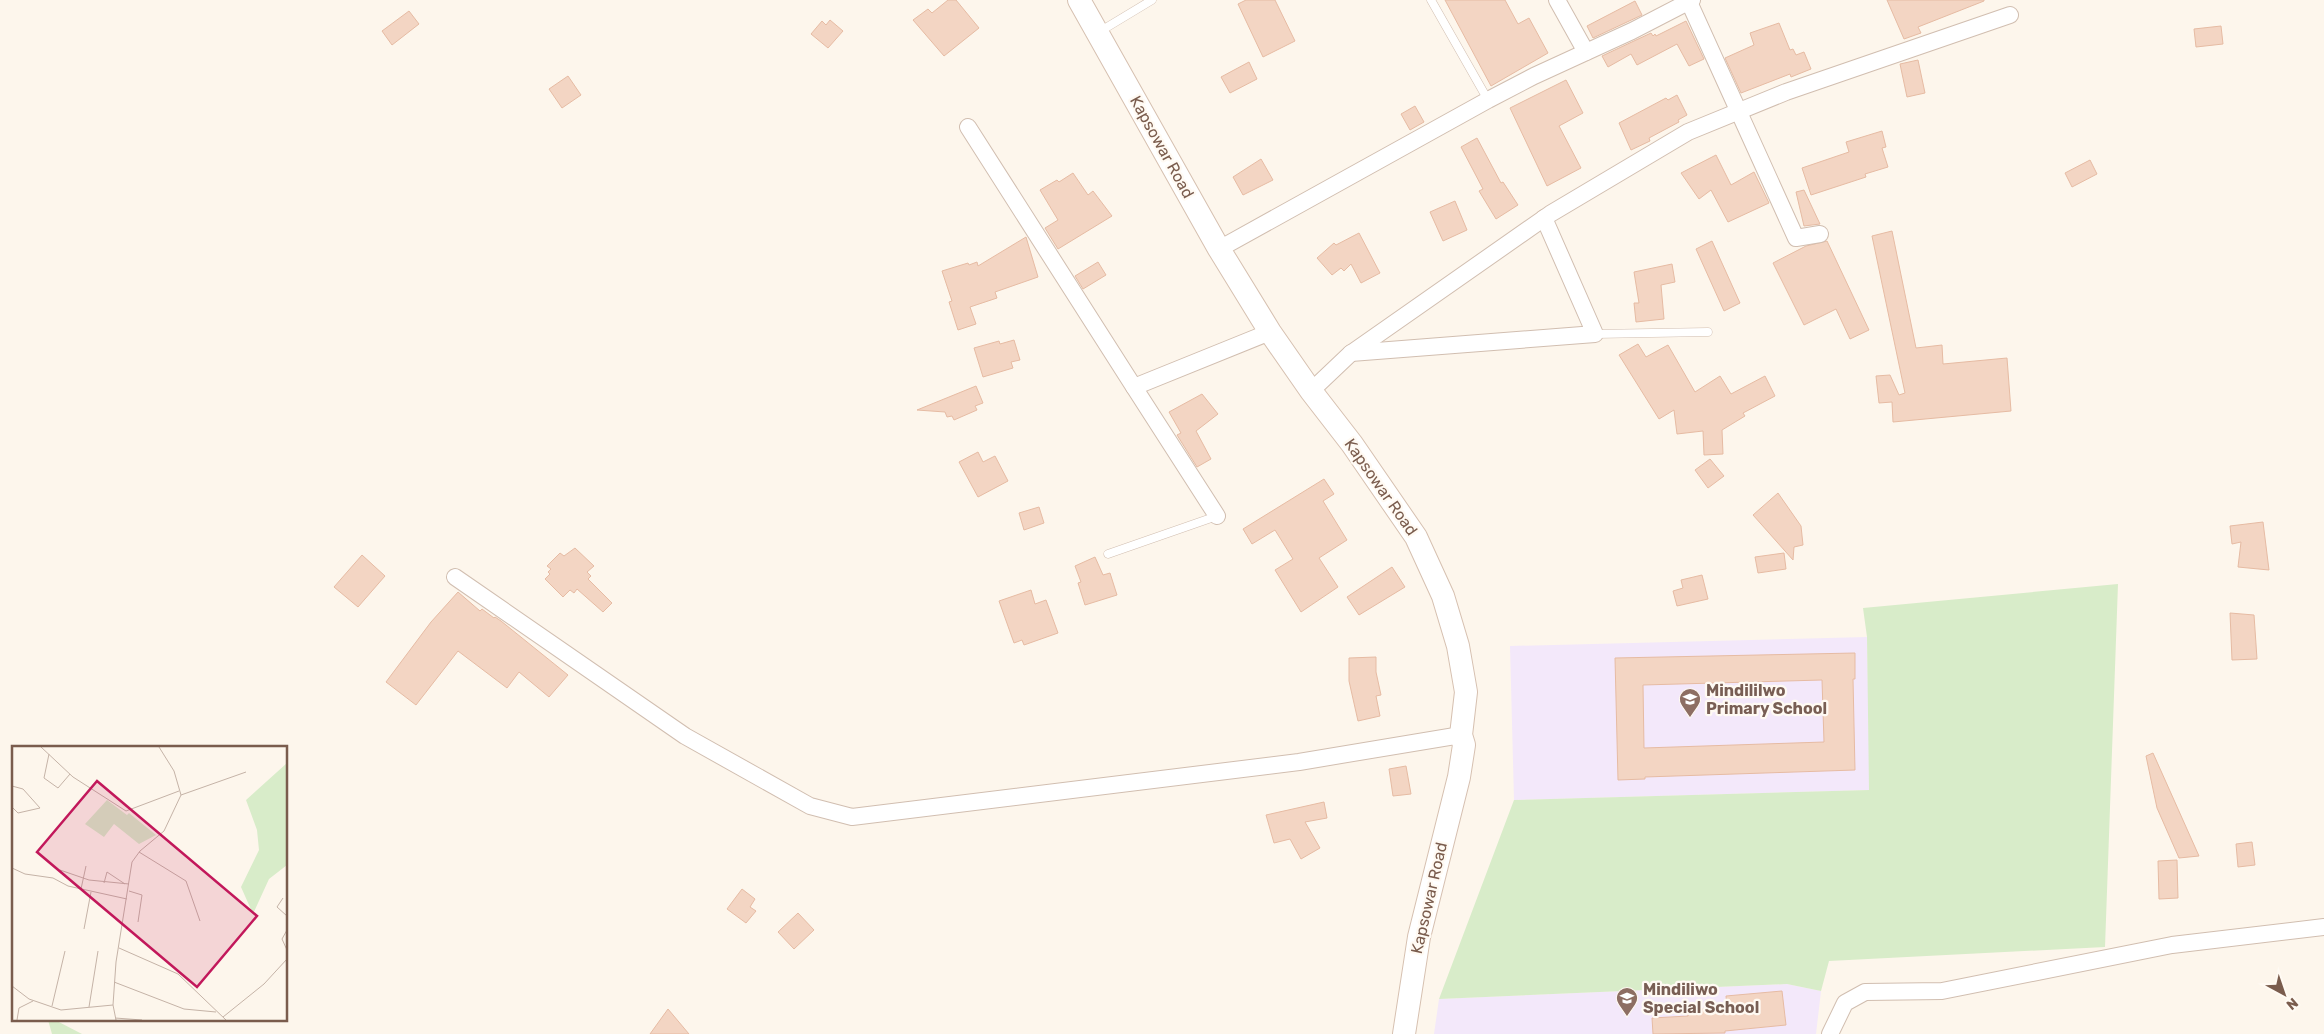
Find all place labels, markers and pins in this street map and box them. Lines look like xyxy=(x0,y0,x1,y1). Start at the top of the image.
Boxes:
place label: Mindililwo Primary School xyxy=(1706,681,1827,718)
school or university icon: Mindililwo Primary School xyxy=(1678,687,1702,718)
place label: Mindiliwo Special School xyxy=(1643,980,1759,1017)
school or university icon: Mindiliwo Special School xyxy=(1615,986,1639,1017)

